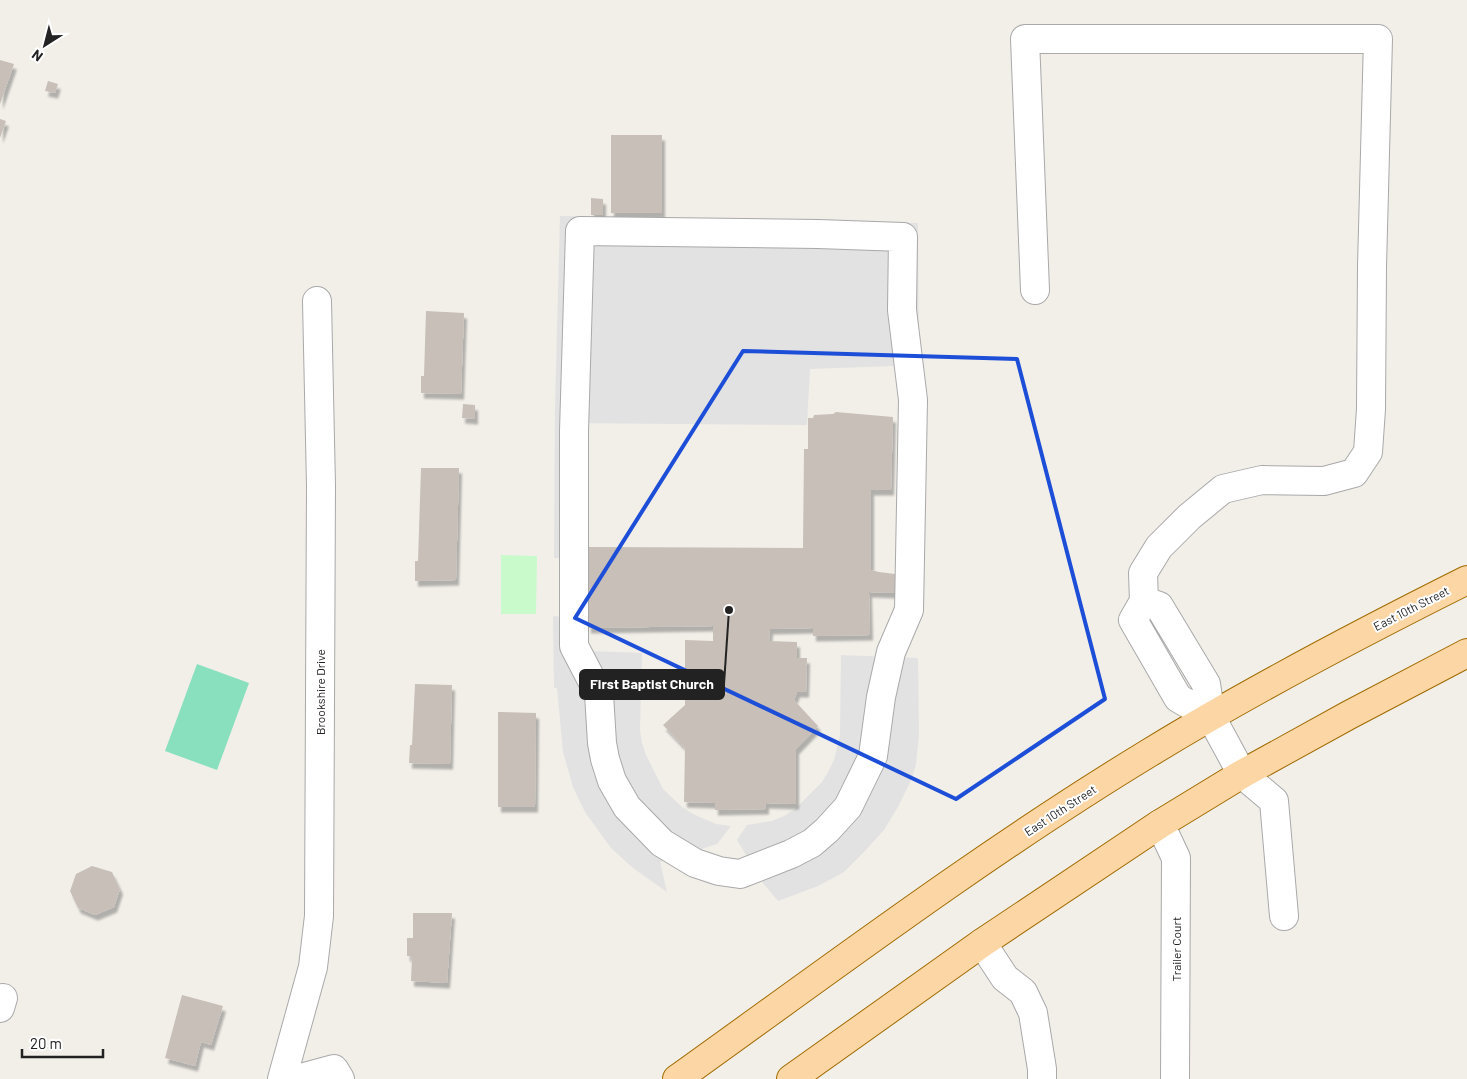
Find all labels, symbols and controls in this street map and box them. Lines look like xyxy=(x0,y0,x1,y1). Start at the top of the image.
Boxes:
north arrow xyxy=(20,20,70,70)
text: N xyxy=(28,46,46,66)
street label: East 10th Street xyxy=(1371,583,1451,633)
street label: Brookshire Drive xyxy=(313,649,327,735)
callout: First Baptist Church xyxy=(580,670,724,699)
text: First Baptist Church xyxy=(590,675,714,692)
street label: East 10th Street xyxy=(1021,782,1099,838)
street label: Trailer Court xyxy=(1169,917,1183,981)
scale bar xyxy=(22,1026,104,1058)
text: 20 m xyxy=(30,1034,62,1052)

